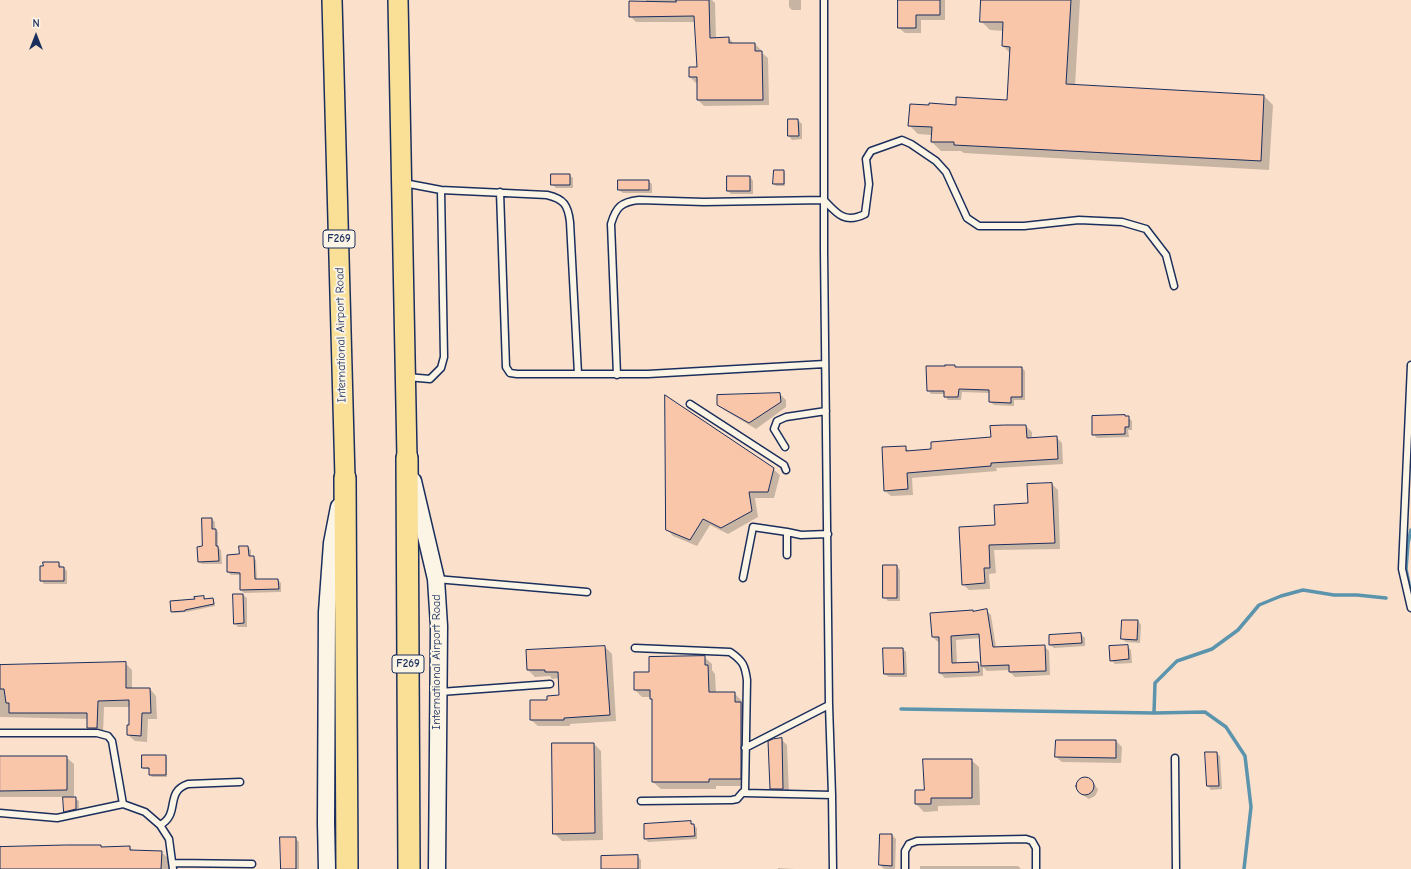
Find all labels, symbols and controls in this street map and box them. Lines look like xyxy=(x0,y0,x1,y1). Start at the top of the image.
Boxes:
north arrow xyxy=(16,16,56,56)
text: N xyxy=(32,17,40,30)
road number: F269 xyxy=(323,230,355,248)
street label: International Airport Road xyxy=(333,267,349,403)
street label: International Airport Road xyxy=(430,594,444,730)
road number: F269 xyxy=(392,655,424,673)

